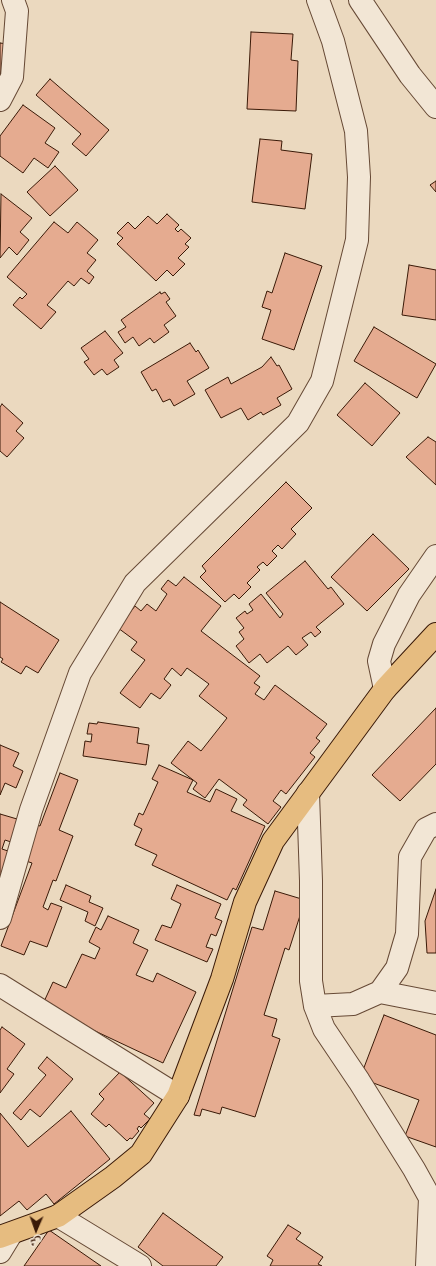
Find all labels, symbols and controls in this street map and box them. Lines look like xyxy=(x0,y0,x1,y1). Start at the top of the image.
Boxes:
north arrow xyxy=(16,1210,56,1250)
text: ش xyxy=(30,1234,41,1250)

